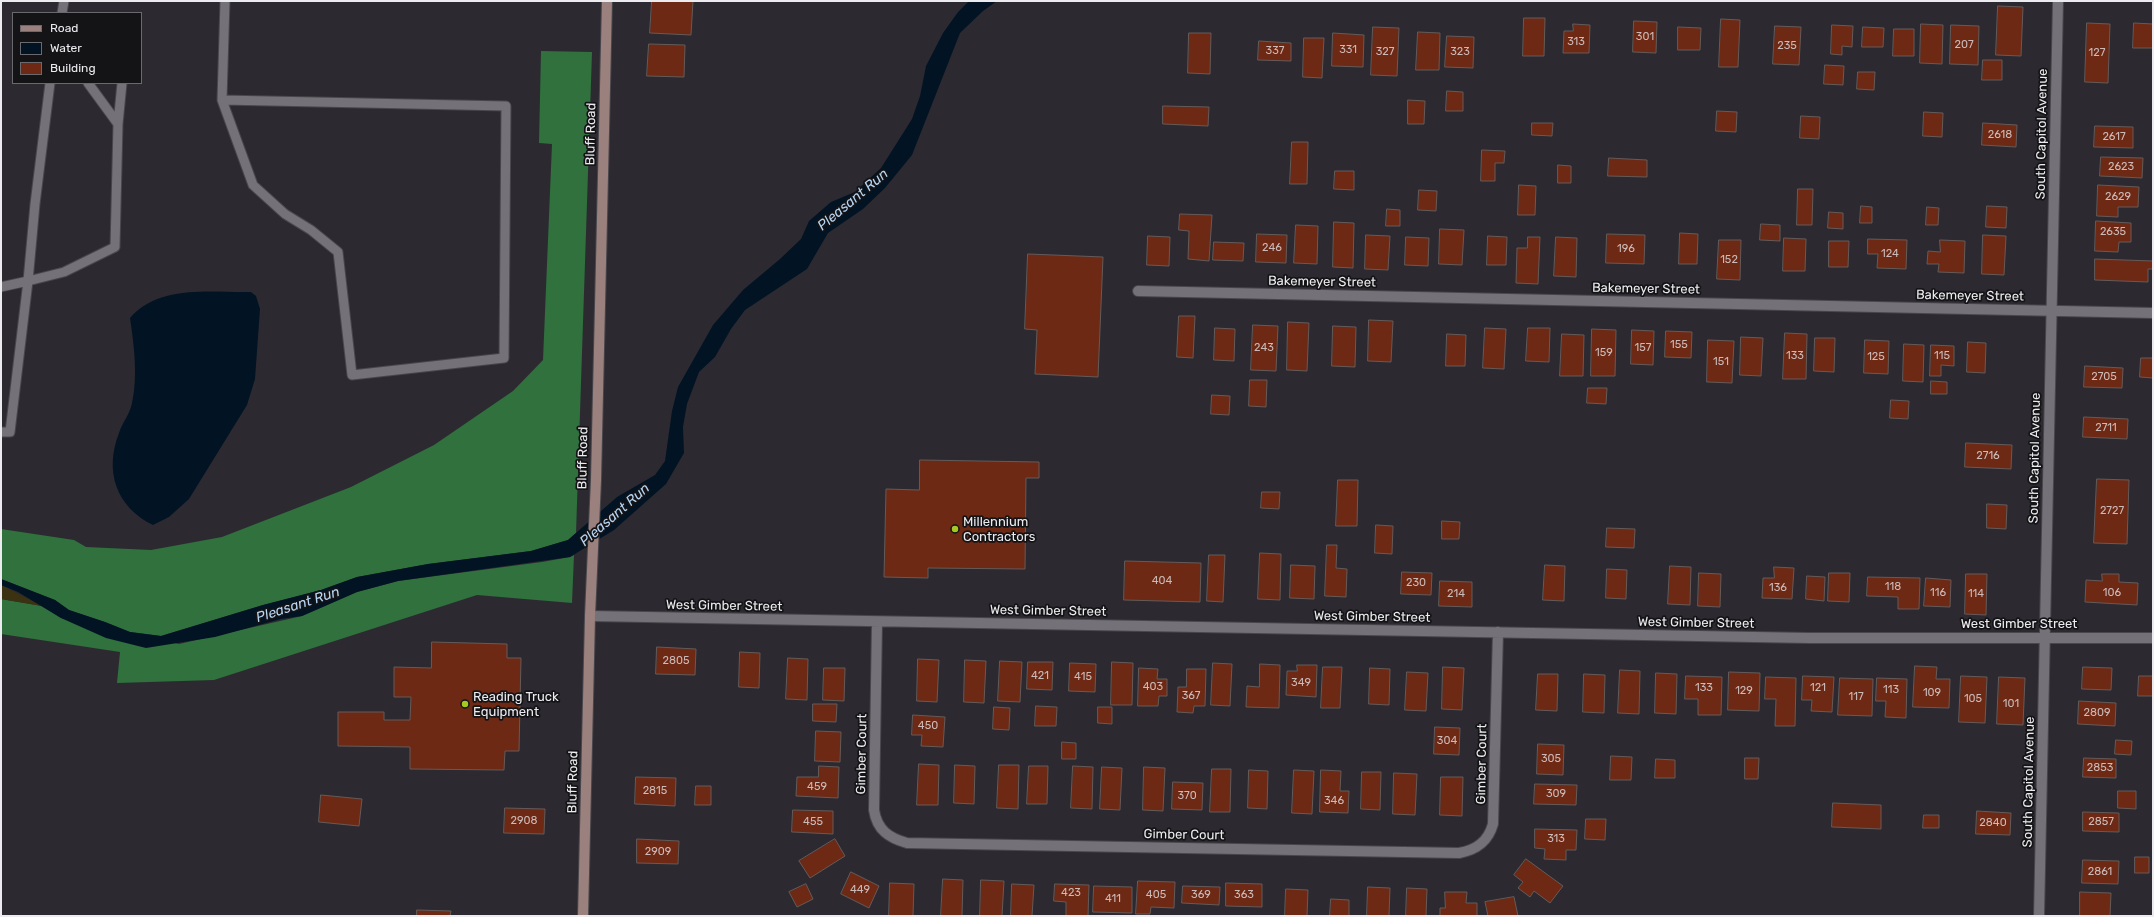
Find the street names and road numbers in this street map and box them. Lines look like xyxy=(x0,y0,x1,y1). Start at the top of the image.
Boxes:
street label: South Capitol Avenue xyxy=(2033,69,2051,199)
street label: Bluff Road xyxy=(583,103,599,165)
street label: Bakemeyer Street xyxy=(1268,273,1376,291)
street label: Bakemeyer Street xyxy=(1592,280,1700,298)
street label: Bakemeyer Street xyxy=(1916,287,2024,305)
street label: South Capitol Avenue xyxy=(2026,393,2044,523)
street label: Bluff Road xyxy=(575,427,591,489)
street label: West Gimber Street xyxy=(666,597,782,615)
street label: West Gimber Street xyxy=(990,602,1106,620)
street label: West Gimber Street xyxy=(1314,608,1430,626)
street label: West Gimber Street xyxy=(1638,614,1754,632)
street label: West Gimber Street xyxy=(1961,616,2077,632)
street label: Gimber Court xyxy=(853,714,871,794)
street label: South Capitol Avenue xyxy=(2020,717,2038,847)
street label: Gimber Court xyxy=(1473,724,1491,804)
street label: Bluff Road xyxy=(565,751,581,813)
street label: Gimber Court xyxy=(1144,826,1224,844)

